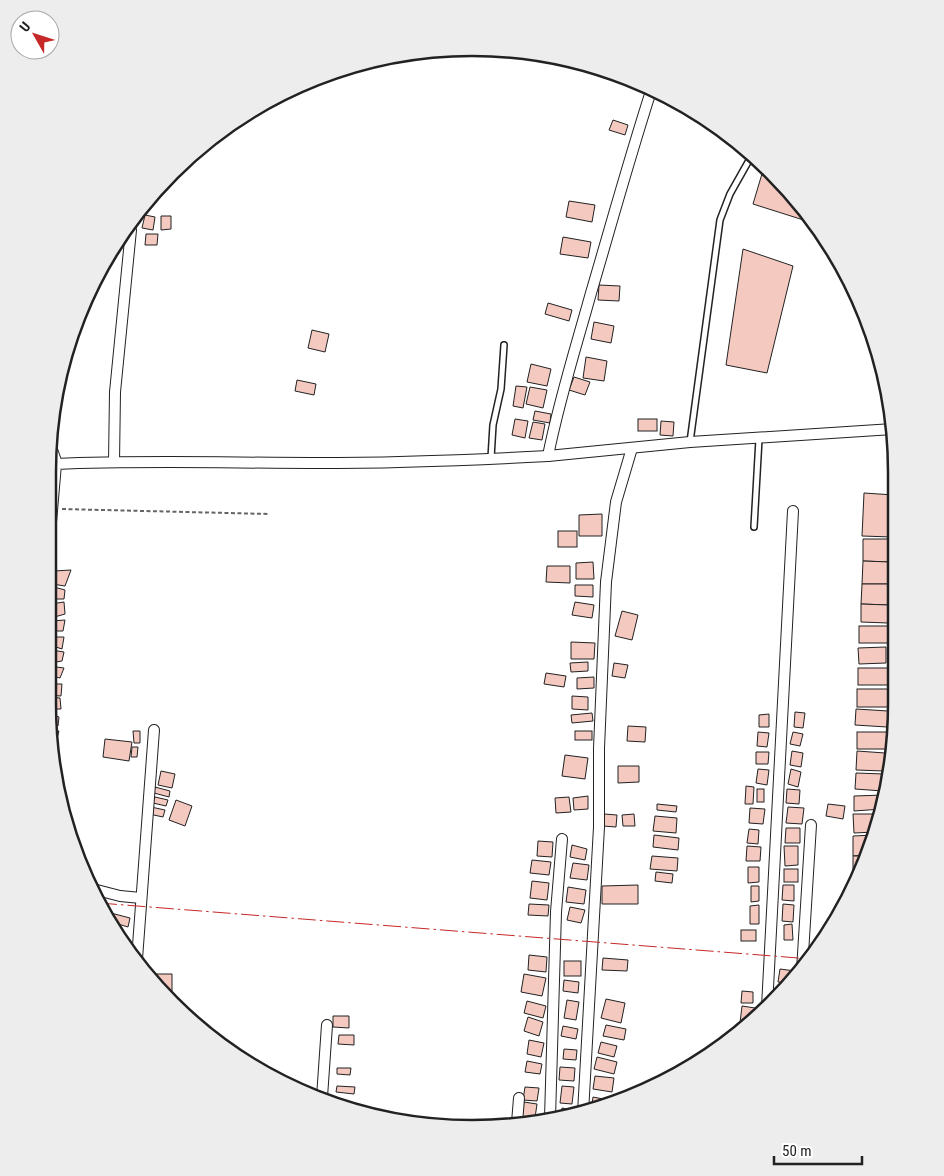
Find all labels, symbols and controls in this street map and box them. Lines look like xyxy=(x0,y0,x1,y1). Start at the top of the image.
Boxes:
north arrow xyxy=(10,10,60,60)
text: U xyxy=(16,19,34,35)
scale bar xyxy=(774,1134,862,1166)
text: 50 m xyxy=(782,1142,812,1160)

